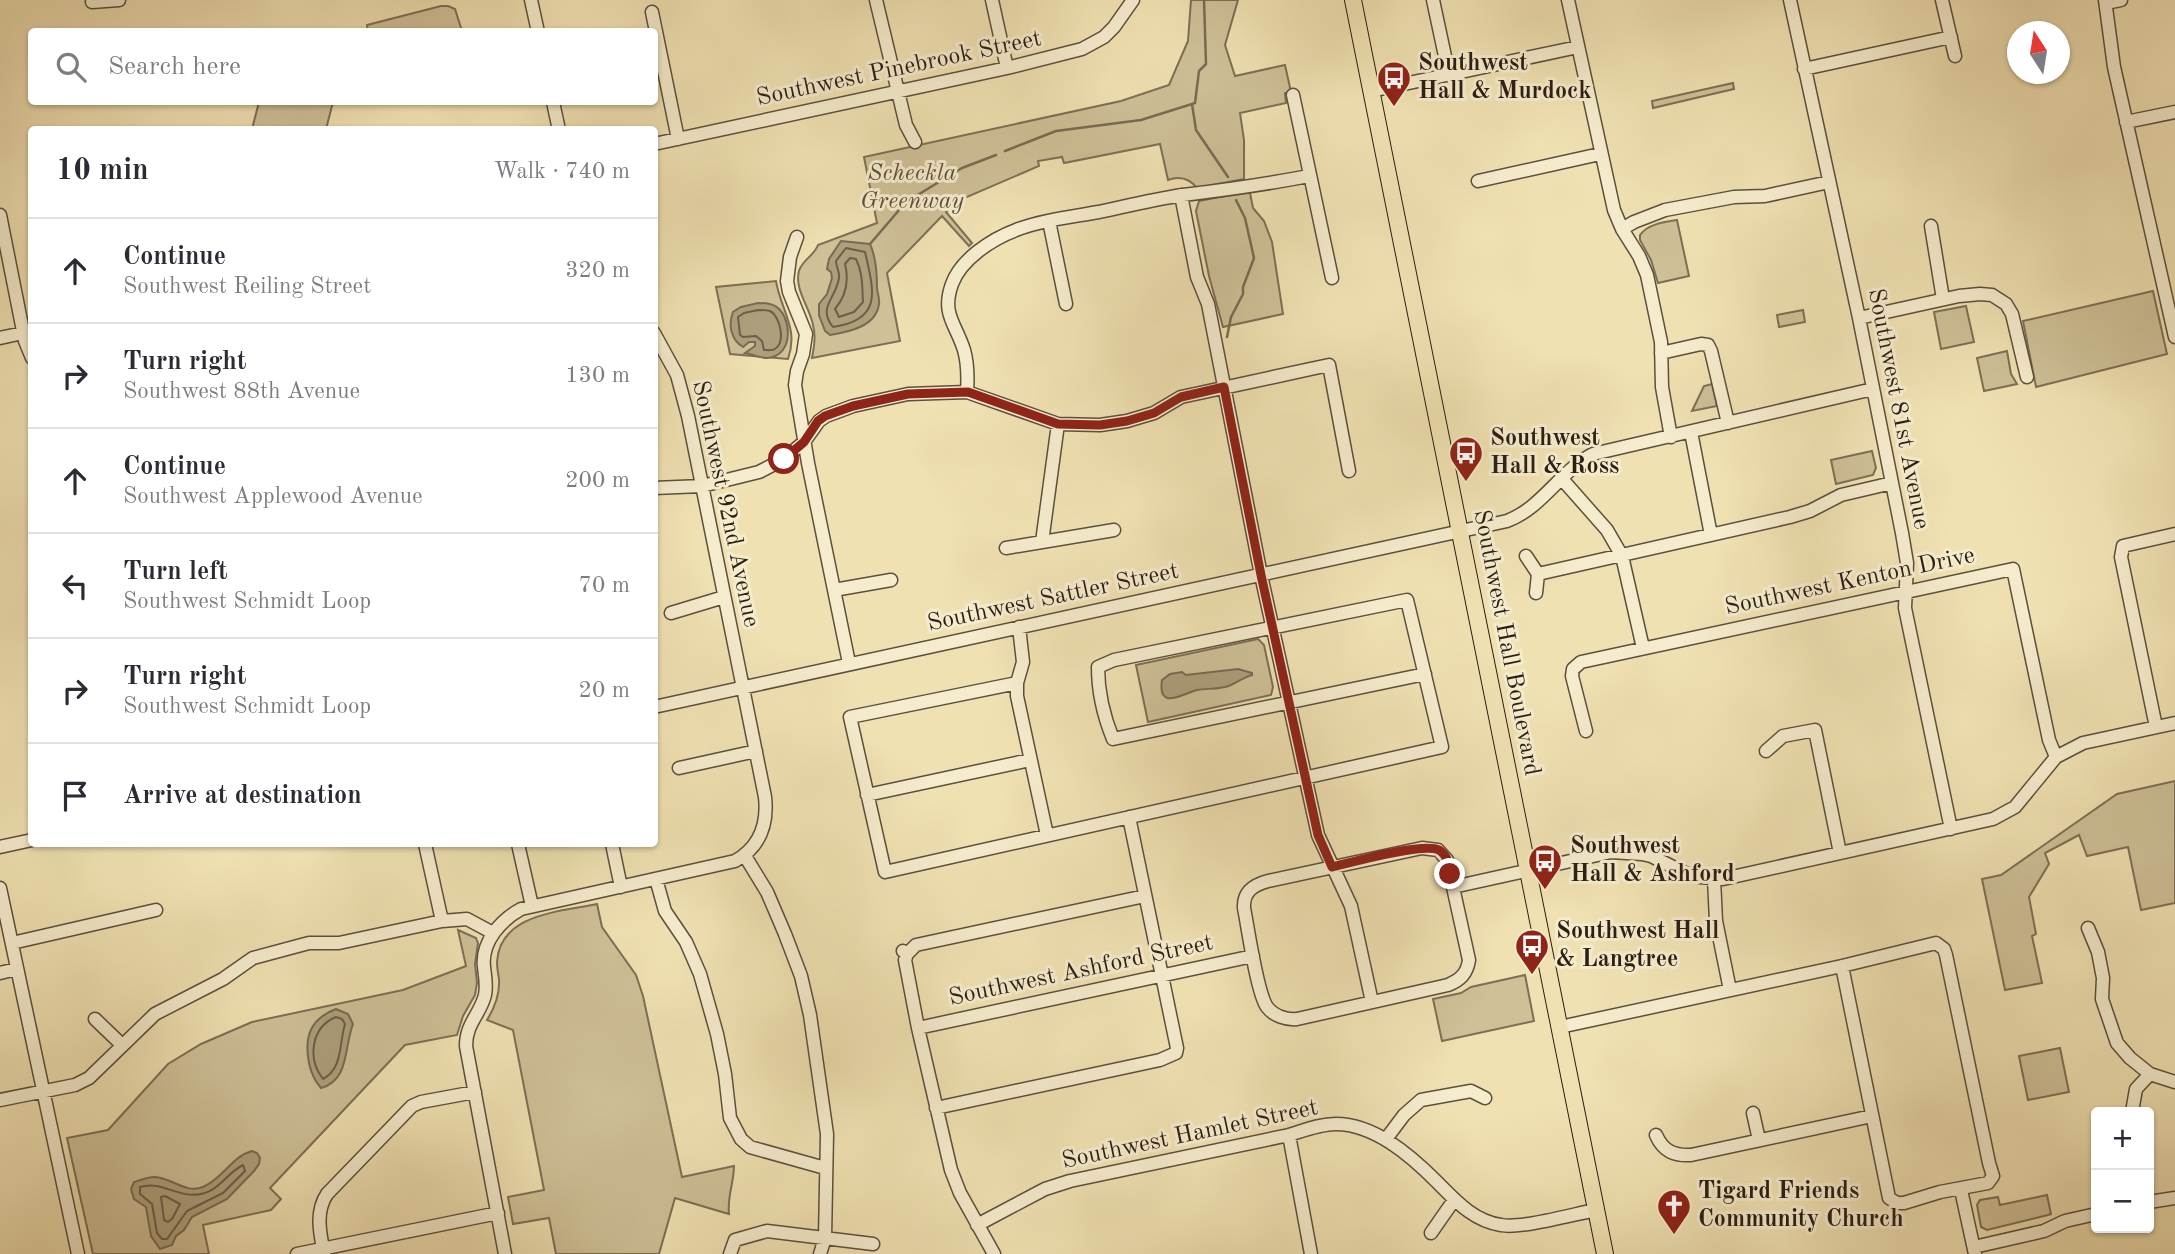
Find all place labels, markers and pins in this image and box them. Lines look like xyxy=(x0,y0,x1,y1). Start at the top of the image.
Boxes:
place label: Southwest Hall & Murdock xyxy=(1418,52,1592,104)
bus stop icon: Southwest Hall & Murdock xyxy=(1375,59,1413,108)
place label: Southwest Hall & Ross xyxy=(1490,427,1619,479)
bus stop icon: Southwest Hall & Ross xyxy=(1447,434,1485,483)
place label: Southwest Hall & Ashford xyxy=(1570,835,1735,887)
bus stop icon: Southwest Hall & Ashford xyxy=(1526,842,1564,891)
place label: Southwest Hall & Langtree xyxy=(1556,920,1720,972)
bus stop icon: Southwest Hall & Langtree xyxy=(1513,927,1551,976)
place label: Tigard Friends Community Church xyxy=(1698,1180,1904,1232)
church icon: Tigard Friends Community Church xyxy=(1655,1187,1693,1236)

